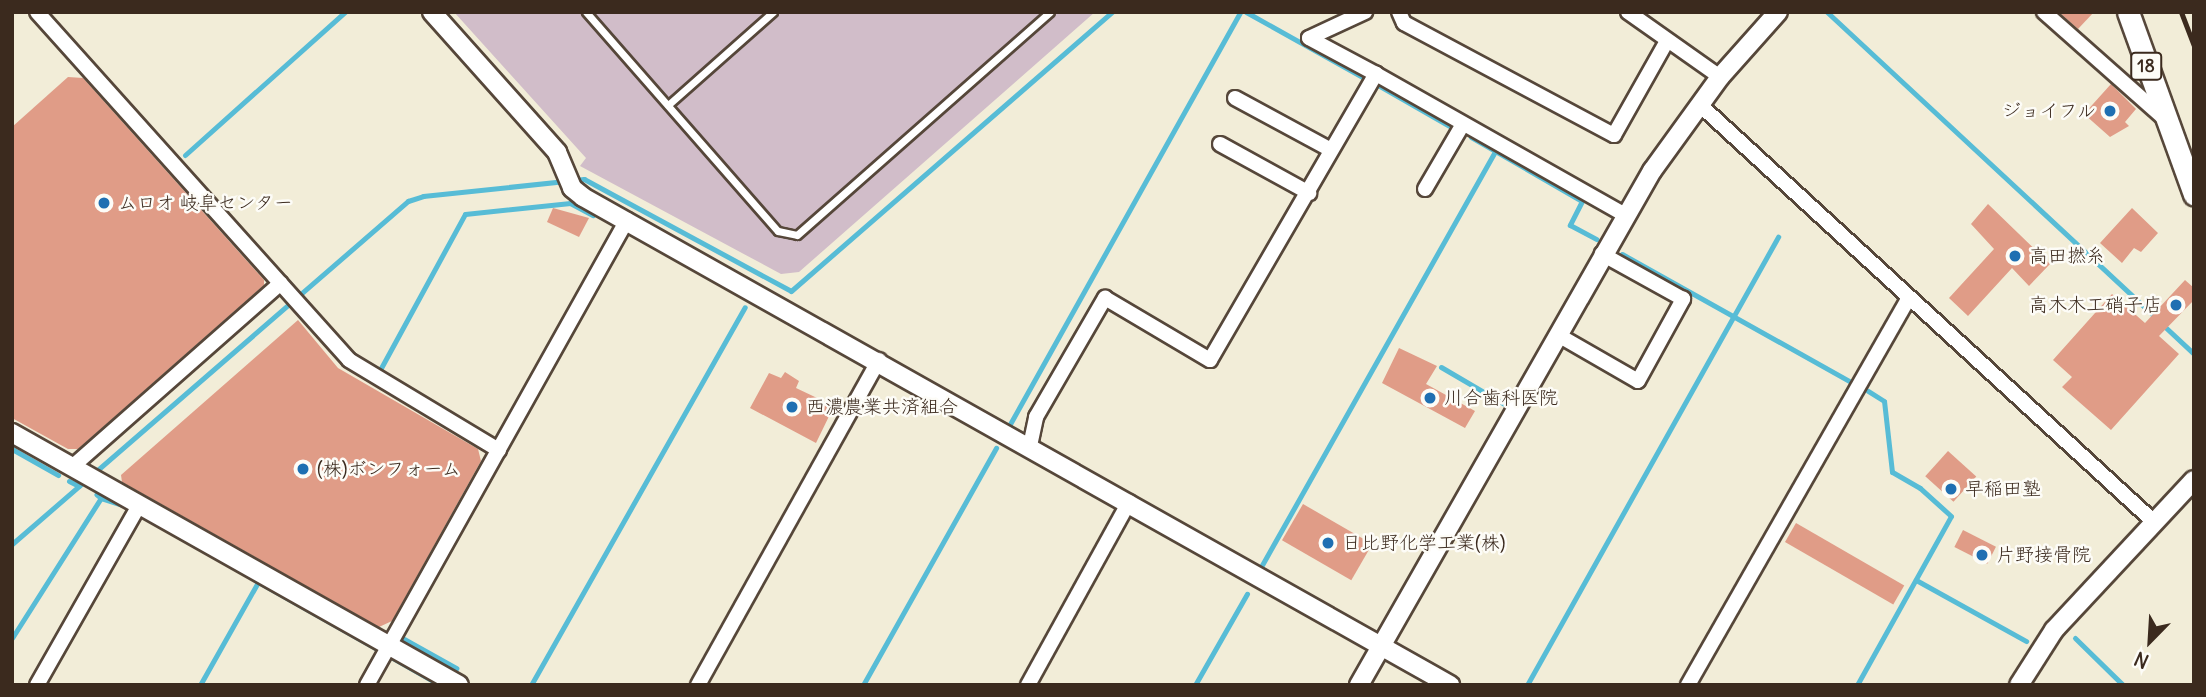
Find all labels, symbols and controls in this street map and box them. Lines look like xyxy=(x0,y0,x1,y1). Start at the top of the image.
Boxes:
road number: 18 xyxy=(2128,52,2164,80)
place label: ジョイフル xyxy=(2001,100,2096,122)
marker: ジョイフル xyxy=(2102,103,2118,119)
place label: ムロオ 岐阜センター xyxy=(118,192,294,214)
marker: ムロオ 岐阜センター xyxy=(96,195,112,211)
place label: 高田撚糸 xyxy=(2029,245,2105,267)
marker: 高田撚糸 xyxy=(2007,248,2023,264)
place label: 高木木工硝子店 xyxy=(2029,294,2162,316)
marker: 高木木工硝子店 xyxy=(2168,297,2184,313)
place label: 川合歯科医院 xyxy=(1444,387,1558,409)
marker: 川合歯科医院 xyxy=(1422,390,1438,406)
place label: 西濃農業共済組合 xyxy=(806,396,958,418)
marker: 西濃農業共済組合 xyxy=(784,399,800,415)
place label: (株)ボンフォーム xyxy=(317,458,461,480)
marker: (株)ボンフォーム xyxy=(295,461,311,477)
place label: 早稲田塾 xyxy=(1965,478,2041,500)
marker: 早稲田塾 xyxy=(1943,481,1959,497)
place label: 日比野化学工業(株) xyxy=(1342,532,1505,554)
marker: 日比野化学工業(株) xyxy=(1320,535,1336,551)
place label: 片野接骨院 xyxy=(1996,544,2091,566)
marker: 片野接骨院 xyxy=(1974,547,1990,563)
north arrow xyxy=(2115,606,2185,676)
text: N xyxy=(2131,647,2152,674)

